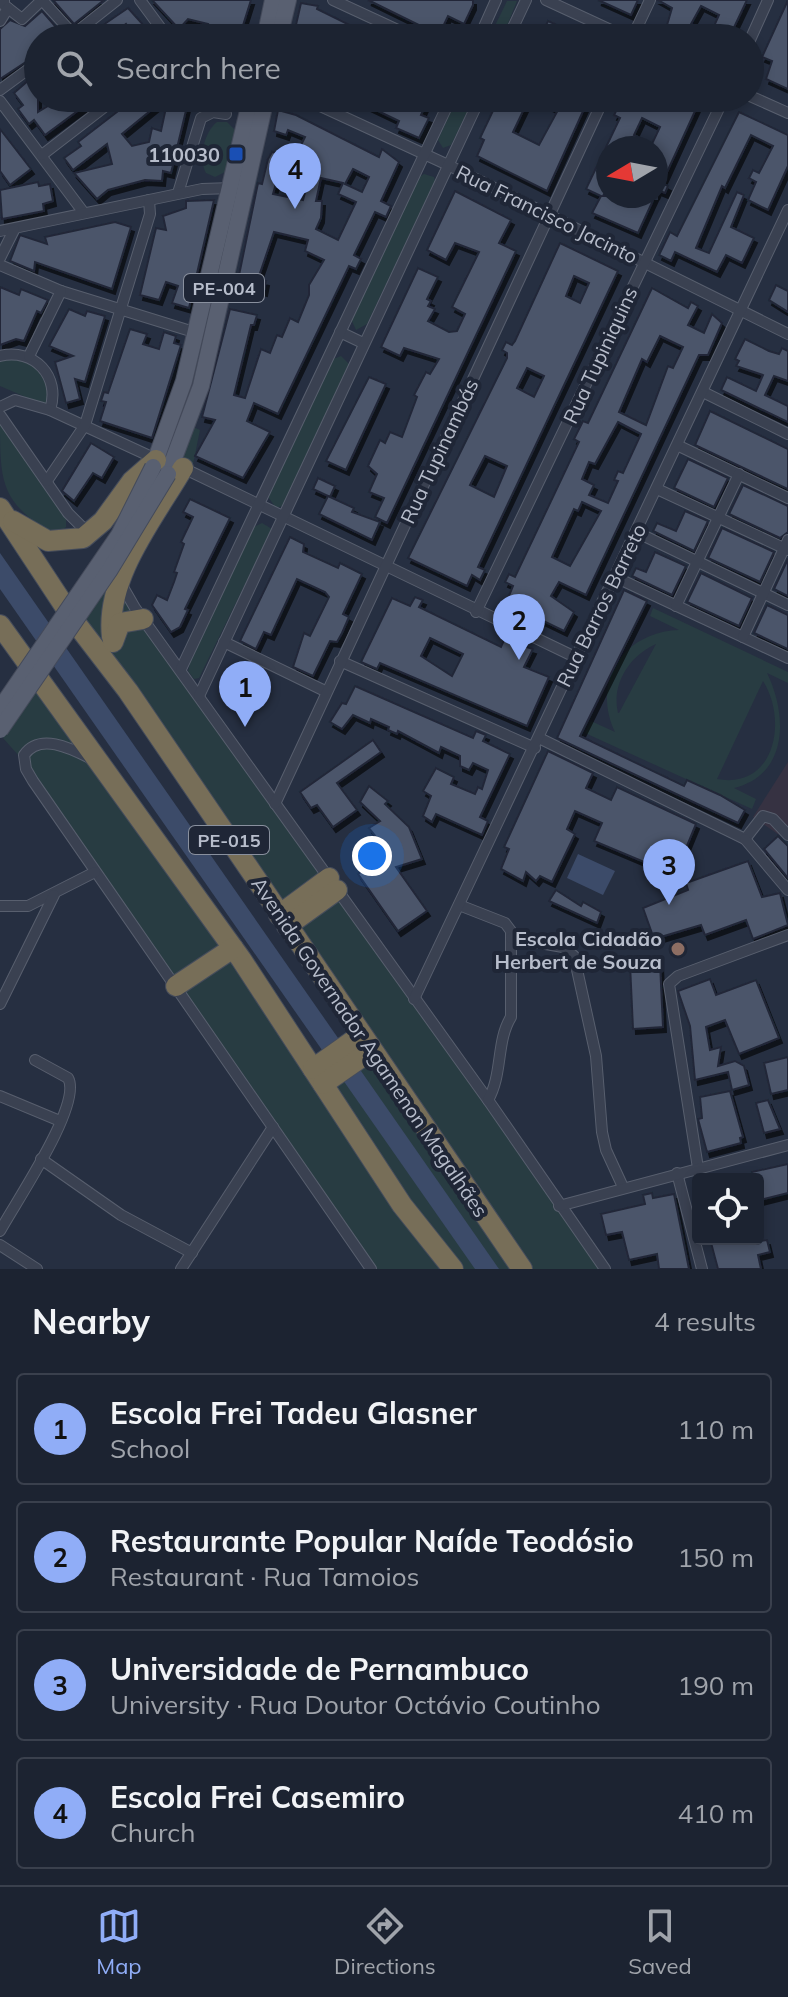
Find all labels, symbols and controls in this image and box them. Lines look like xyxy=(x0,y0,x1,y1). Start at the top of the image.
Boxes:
search box xyxy=(24,24,764,112)
icon: search xyxy=(52,46,96,90)
text: Search here xyxy=(116,49,281,87)
north arrow xyxy=(596,136,668,208)
place label: 110030 xyxy=(148,142,220,167)
pin: 4 xyxy=(269,143,321,209)
marker: 110030 xyxy=(227,145,245,163)
street label: Rua Francisco Jacinto xyxy=(452,159,642,269)
road number: PE-004 xyxy=(184,274,264,302)
street label: Rua Tupiniquins xyxy=(557,283,643,427)
street label: Rua Tupinambás xyxy=(395,375,483,527)
street label: Rua Barros Barreto xyxy=(551,519,651,691)
pin: 2 xyxy=(493,594,545,660)
pin: 1 xyxy=(219,661,271,727)
road number: PE-015 xyxy=(189,826,269,854)
your location xyxy=(352,836,392,876)
pin: 3 xyxy=(643,839,695,905)
street label: Avenida Governador Agamenon Magalhães xyxy=(246,872,494,1222)
place label: Escola Cidadão Herbert de Souza xyxy=(495,926,662,974)
marker: Escola Cidadão Herbert de Souza xyxy=(669,940,687,958)
map controls xyxy=(692,1173,764,1245)
button: locate xyxy=(692,1173,764,1245)
text: Nearby xyxy=(32,1300,150,1343)
text: 4 results xyxy=(654,1305,756,1338)
text: Escola Frei Tadeu Glasner xyxy=(110,1394,477,1432)
text: 1 xyxy=(52,1413,68,1446)
text: 110 m xyxy=(678,1413,754,1446)
text: School xyxy=(110,1432,190,1465)
text: Restaurante Popular Naíde Teodósio xyxy=(110,1522,634,1560)
text: 2 xyxy=(52,1541,68,1574)
text: 150 m xyxy=(678,1541,754,1574)
text: Restaurant · Rua Tamoios xyxy=(110,1560,419,1593)
text: Universidade de Pernambuco xyxy=(110,1650,529,1688)
text: 3 xyxy=(52,1669,68,1702)
text: 190 m xyxy=(678,1669,754,1702)
text: University · Rua Doutor Octávio Coutinho xyxy=(110,1688,601,1721)
text: Escola Frei Casemiro xyxy=(110,1778,405,1816)
text: 4 xyxy=(52,1797,68,1830)
text: 410 m xyxy=(678,1797,754,1830)
text: Church xyxy=(110,1816,195,1849)
tab: Map xyxy=(96,1904,142,1980)
tab: Directions xyxy=(334,1904,436,1980)
tab: Saved xyxy=(628,1904,692,1980)

